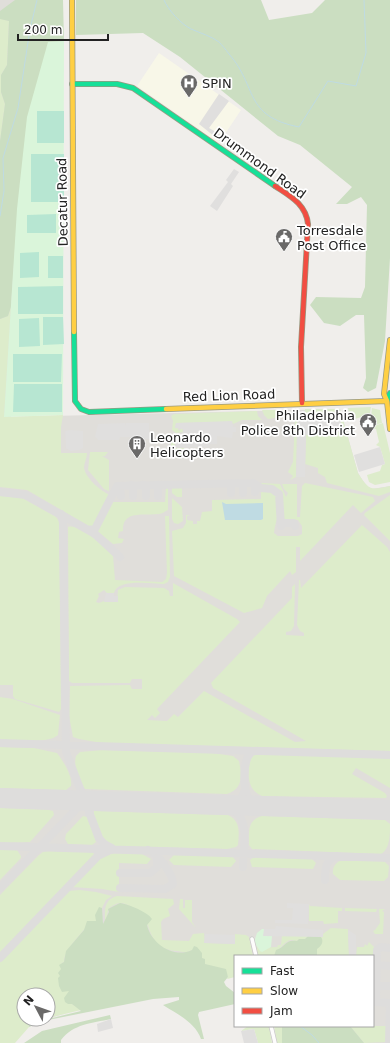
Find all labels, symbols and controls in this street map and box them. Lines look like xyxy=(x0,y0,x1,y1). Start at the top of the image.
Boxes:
scale bar xyxy=(18,16,108,42)
text: 200 m xyxy=(24,23,62,37)
hospital icon: SPIN xyxy=(179,73,199,98)
place label: SPIN xyxy=(202,76,232,91)
street label: Drummond Road xyxy=(211,125,309,202)
street label: Decatur Road xyxy=(54,158,71,246)
place label: Torresdale Post Office xyxy=(296,223,366,253)
public building icon: Torresdale Post Office xyxy=(274,227,294,252)
street label: Red Lion Road xyxy=(182,386,276,405)
place label: Philadelphia Police 8th District xyxy=(241,408,355,438)
public building icon: Philadelphia Police 8th District xyxy=(358,412,378,437)
place label: Leonardo Helicopters xyxy=(150,430,224,460)
building icon: Leonardo Helicopters xyxy=(127,434,147,459)
legend xyxy=(234,955,374,1027)
text: Fast xyxy=(270,964,294,978)
text: Slow xyxy=(270,984,298,998)
north arrow xyxy=(16,987,56,1027)
text: N xyxy=(21,993,37,1009)
text: Jam xyxy=(269,1004,293,1018)

